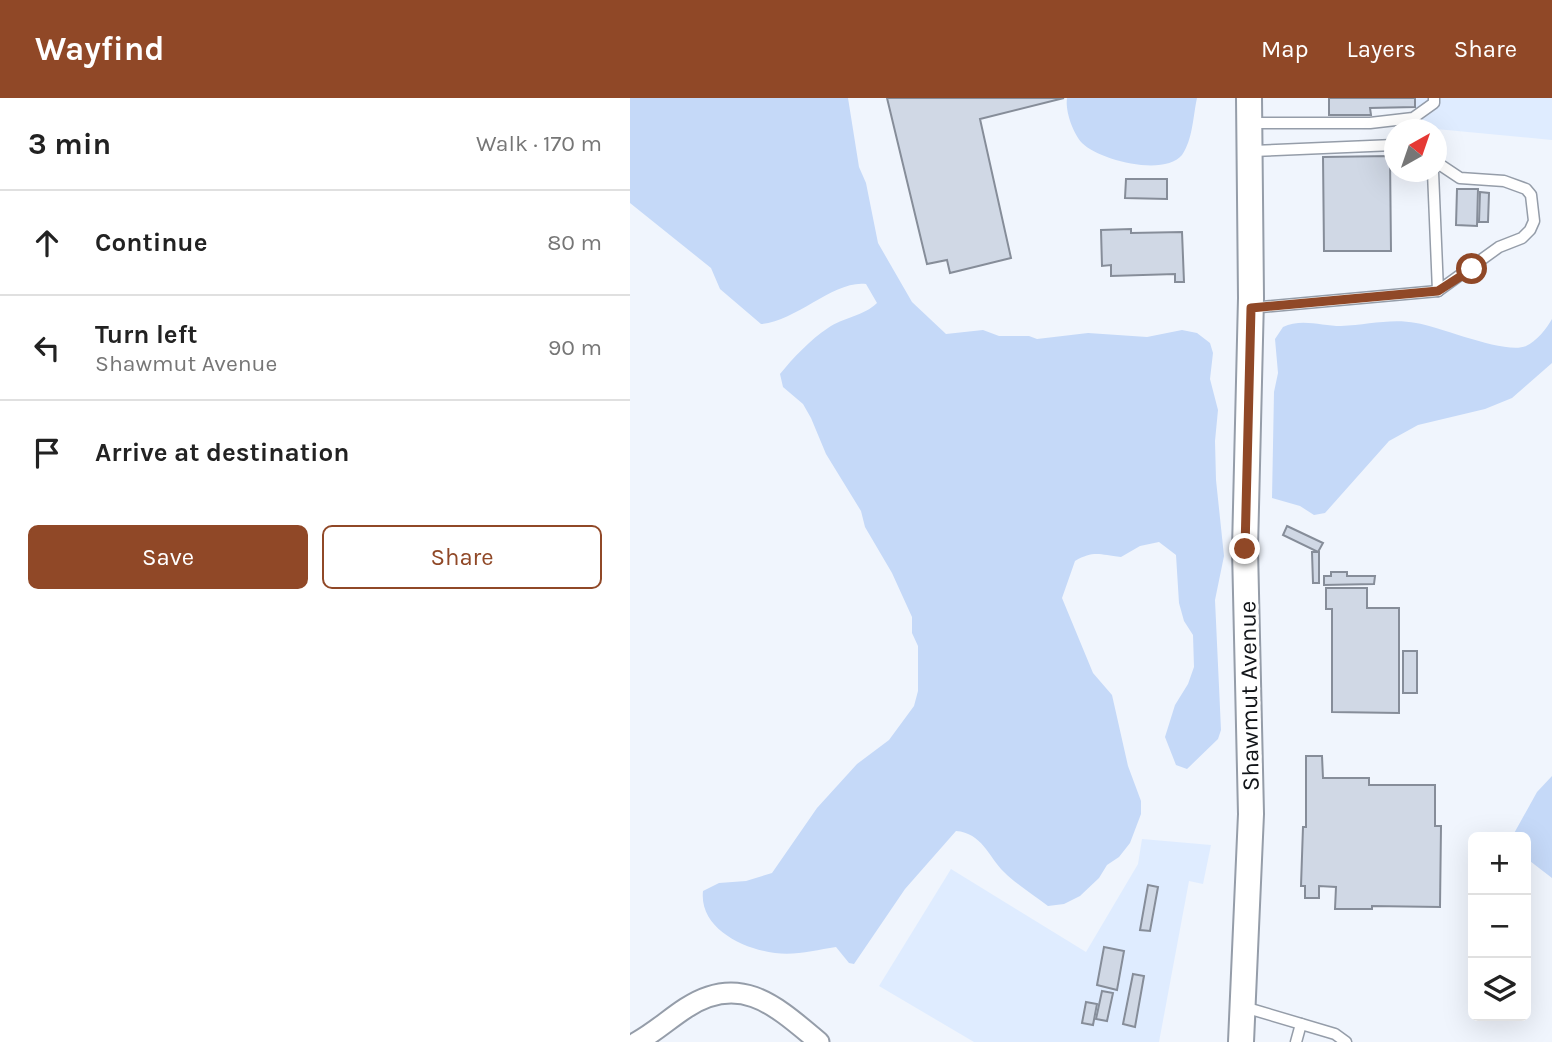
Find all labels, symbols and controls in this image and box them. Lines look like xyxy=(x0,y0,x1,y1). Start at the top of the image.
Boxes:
text: Wayfind xyxy=(35,30,165,68)
text: Map xyxy=(1261,35,1309,63)
text: Layers xyxy=(1347,35,1416,63)
text: Share xyxy=(1454,35,1517,63)
north arrow xyxy=(1384,119,1447,182)
text: 3 min xyxy=(28,126,111,162)
text: Walk · 170 m xyxy=(476,130,602,157)
icon: ahead xyxy=(28,224,66,262)
text: Continue xyxy=(95,227,207,258)
text: 80 m xyxy=(547,229,602,256)
route start xyxy=(1456,253,1487,284)
text: Turn left xyxy=(95,319,197,350)
icon: left xyxy=(28,329,66,367)
text: 90 m xyxy=(548,334,602,361)
text: Shawmut Avenue xyxy=(95,350,277,377)
icon: arrive xyxy=(28,434,66,472)
text: Arrive at destination xyxy=(95,437,349,468)
button: Save xyxy=(28,525,308,589)
button: Share xyxy=(322,525,602,589)
route end xyxy=(1229,533,1260,564)
street label: Shawmut Avenue xyxy=(1233,601,1265,791)
map controls xyxy=(1468,832,1531,1021)
button: + xyxy=(1468,832,1531,895)
button: − xyxy=(1468,895,1531,958)
button: layers xyxy=(1468,958,1531,1021)

